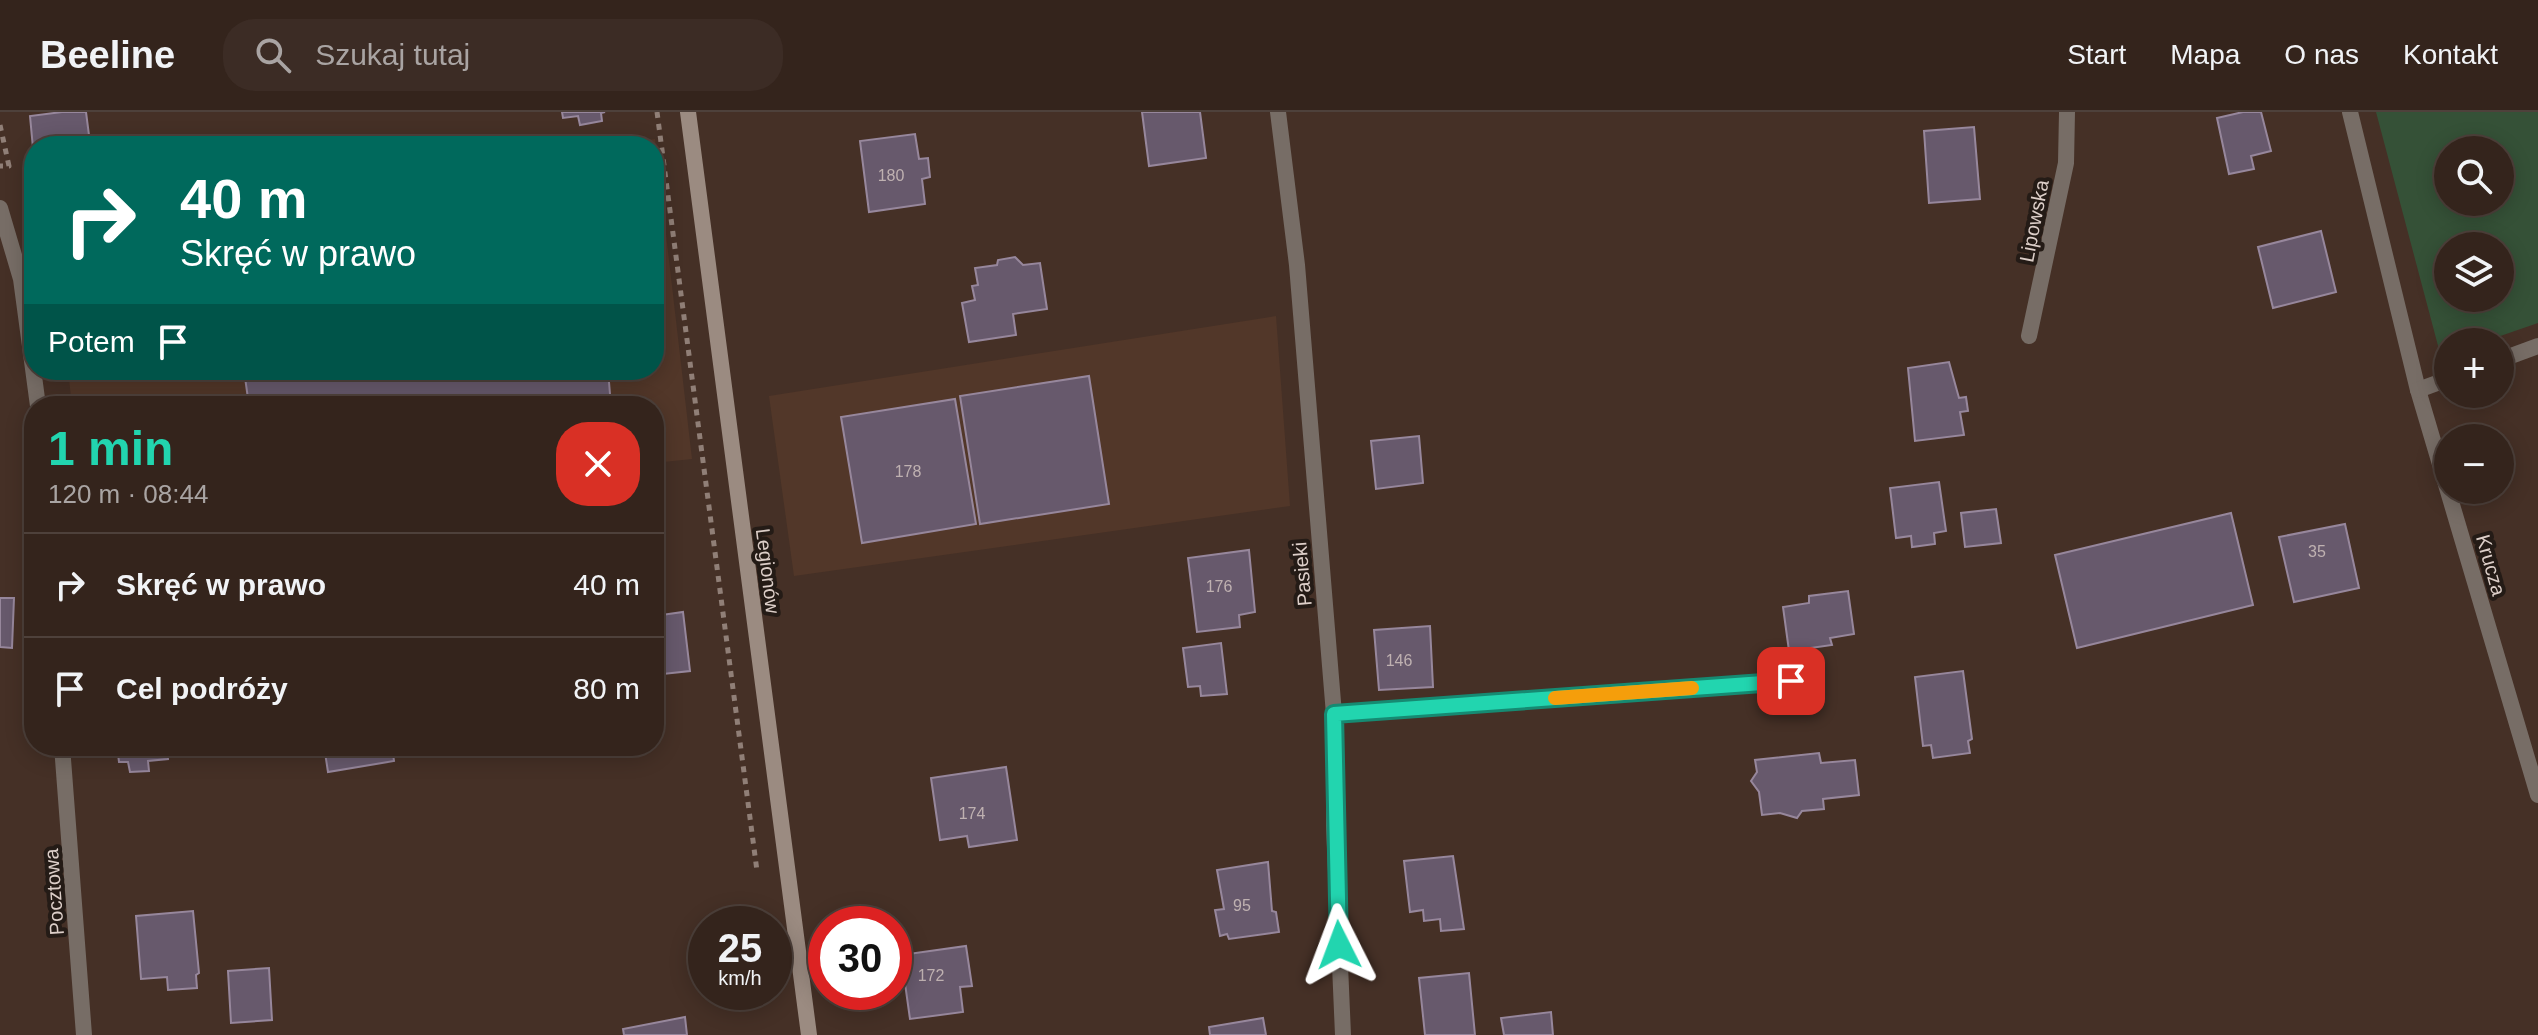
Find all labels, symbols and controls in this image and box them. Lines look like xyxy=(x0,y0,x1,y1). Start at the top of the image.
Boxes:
search box xyxy=(223,19,783,91)
icon: search xyxy=(251,33,295,77)
text: Beeline xyxy=(40,34,175,76)
text: Szukaj tutaj xyxy=(315,38,470,71)
text: Start xyxy=(2067,39,2126,70)
text: Mapa xyxy=(2170,39,2240,70)
text: O nas xyxy=(2284,39,2359,70)
text: Kontakt xyxy=(2403,39,2498,70)
map controls xyxy=(2434,136,2514,504)
button: search xyxy=(2434,136,2514,216)
text: 40 m xyxy=(180,167,308,230)
house number: 180 xyxy=(878,167,904,184)
icon: right xyxy=(48,168,152,272)
street label: Lipowska xyxy=(2015,177,2053,264)
button: layers xyxy=(2434,232,2514,312)
text: Skręć w prawo xyxy=(180,233,416,274)
icon: arrive xyxy=(151,320,195,364)
text: Potem xyxy=(48,325,135,358)
button: + xyxy=(2434,328,2514,408)
text: 1 min xyxy=(48,422,173,475)
button: close xyxy=(556,422,640,506)
button: − xyxy=(2434,424,2514,504)
house number: 178 xyxy=(895,463,921,480)
text: 120 m · 08:44 xyxy=(48,479,208,509)
street label: Legionów xyxy=(752,527,784,615)
street label: Krucza xyxy=(2472,532,2510,599)
street label: Pasieki xyxy=(1288,541,1316,607)
house number: 35 xyxy=(2308,543,2326,560)
icon: right xyxy=(48,563,92,607)
text: Skręć w prawo xyxy=(116,568,326,601)
text: 40 m xyxy=(573,568,640,601)
house number: 176 xyxy=(1206,578,1232,595)
pin xyxy=(1757,647,1825,715)
house number: 146 xyxy=(1386,652,1412,669)
icon: arrive xyxy=(1769,659,1813,703)
icon: arrive xyxy=(48,667,92,711)
text: Cel podróży xyxy=(116,672,288,705)
text: 80 m xyxy=(573,672,640,705)
house number: 174 xyxy=(959,805,985,822)
street label: Pocztowa xyxy=(40,847,68,936)
house number: 95 xyxy=(1233,897,1251,914)
position arrow xyxy=(1297,903,1381,987)
speed limit sign: 30 xyxy=(808,906,912,1010)
text: 25 xyxy=(718,926,762,970)
text: km/h xyxy=(718,967,762,989)
house number: 172 xyxy=(918,967,944,984)

